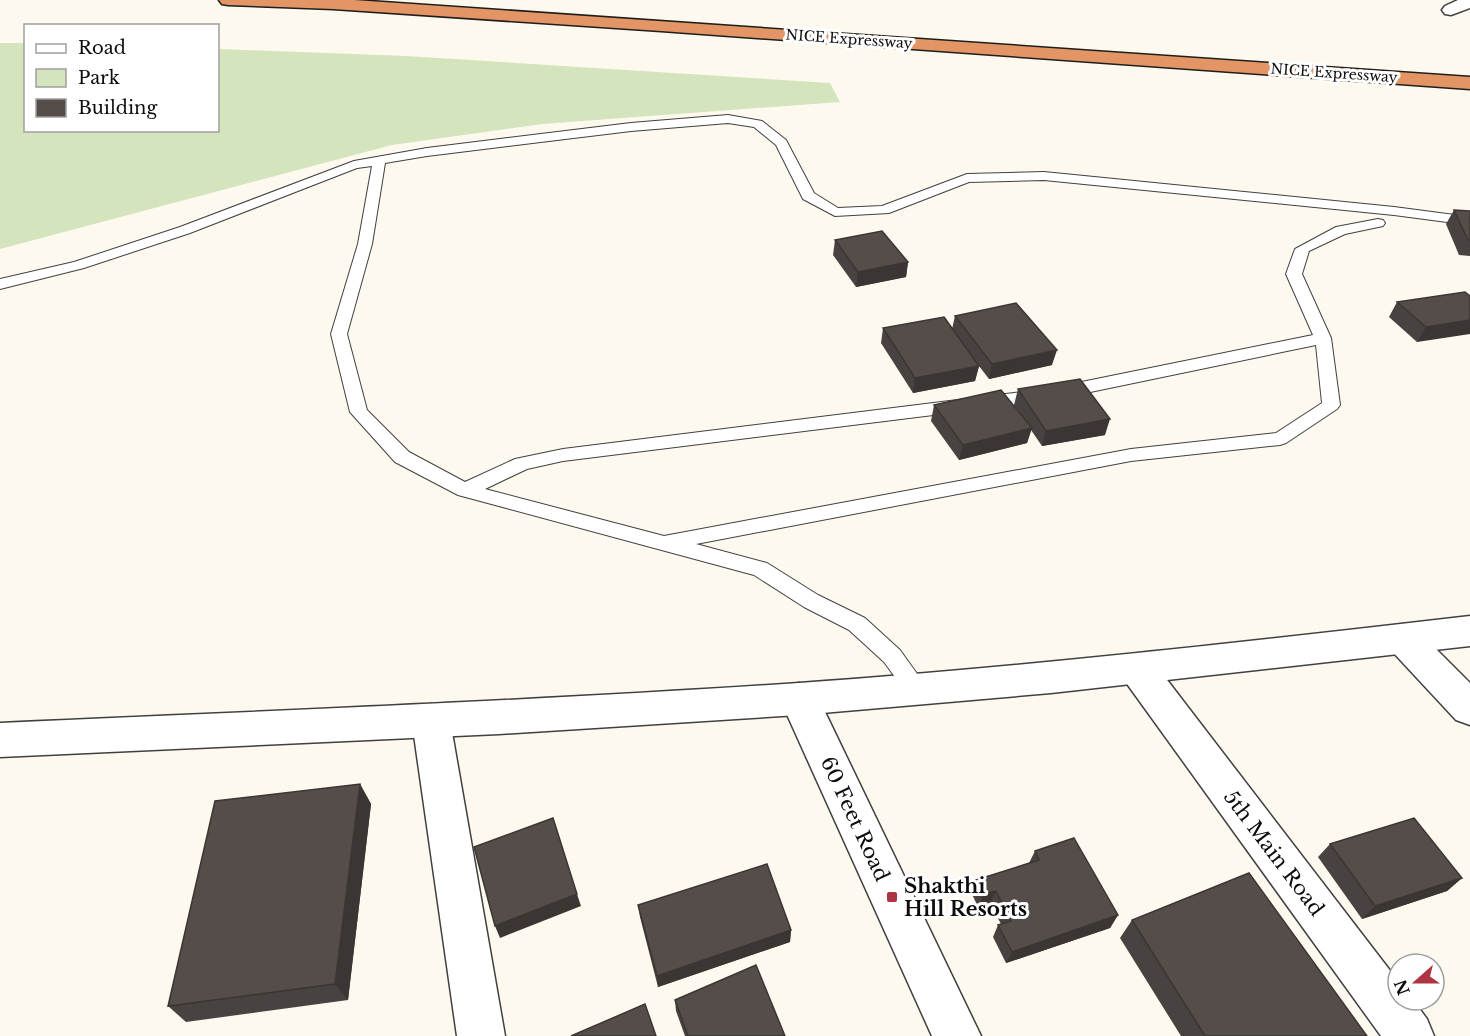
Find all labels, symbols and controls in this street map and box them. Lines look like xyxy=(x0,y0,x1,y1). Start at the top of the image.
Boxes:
legend xyxy=(24,24,219,132)
street label: NICE Expressway xyxy=(785,26,913,52)
text: Road xyxy=(78,37,126,59)
street label: NICE Expressway xyxy=(1270,60,1398,86)
text: Park xyxy=(78,67,120,89)
text: Building xyxy=(78,97,157,119)
street label: 60 Feet Road xyxy=(816,753,894,885)
street label: 5th Main Road xyxy=(1219,786,1329,920)
place label: Shakthi Hill Resorts xyxy=(904,874,1027,921)
marker: Shakthi Hill Resorts xyxy=(885,890,899,904)
north arrow xyxy=(1386,952,1446,1012)
text: N xyxy=(1390,977,1414,998)

